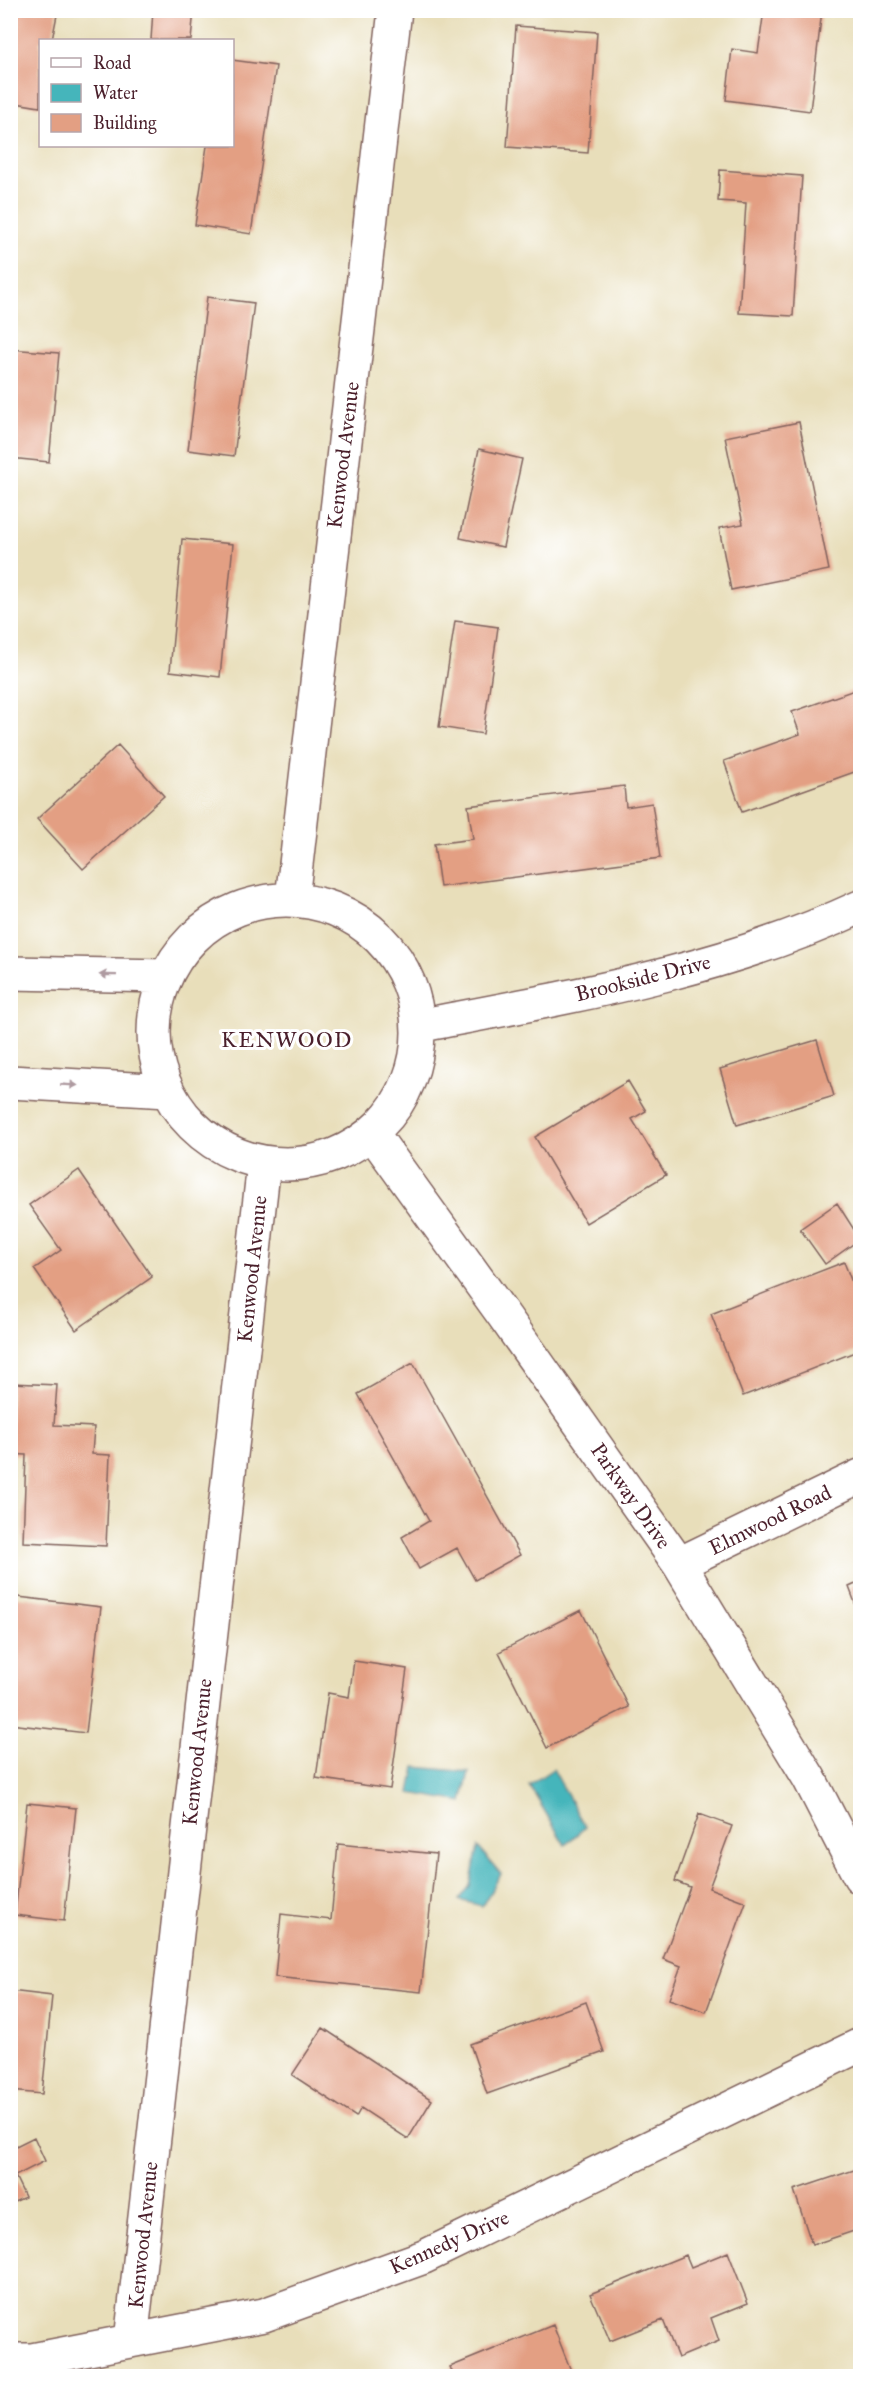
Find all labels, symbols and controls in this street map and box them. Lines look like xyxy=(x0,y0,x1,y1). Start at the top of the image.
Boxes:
legend xyxy=(39,39,234,147)
text: Road xyxy=(93,52,131,74)
text: Water xyxy=(93,82,138,104)
text: Building xyxy=(93,112,157,135)
street label: Kenwood Avenue xyxy=(321,380,365,530)
street label: Brookside Drive xyxy=(573,949,714,1007)
one-way arrow xyxy=(98,970,117,980)
district label: KENWOOD xyxy=(221,1026,353,1053)
one-way arrow xyxy=(59,1081,78,1090)
street label: Kenwood Avenue xyxy=(231,1194,273,1344)
street label: Parkway Drive xyxy=(585,1438,677,1554)
street label: Elmwood Road xyxy=(705,1479,836,1561)
street label: Kenwood Avenue xyxy=(176,1677,218,1827)
street label: Kenwood Avenue xyxy=(122,2160,164,2310)
street label: Kennedy Drive xyxy=(385,2204,513,2280)

